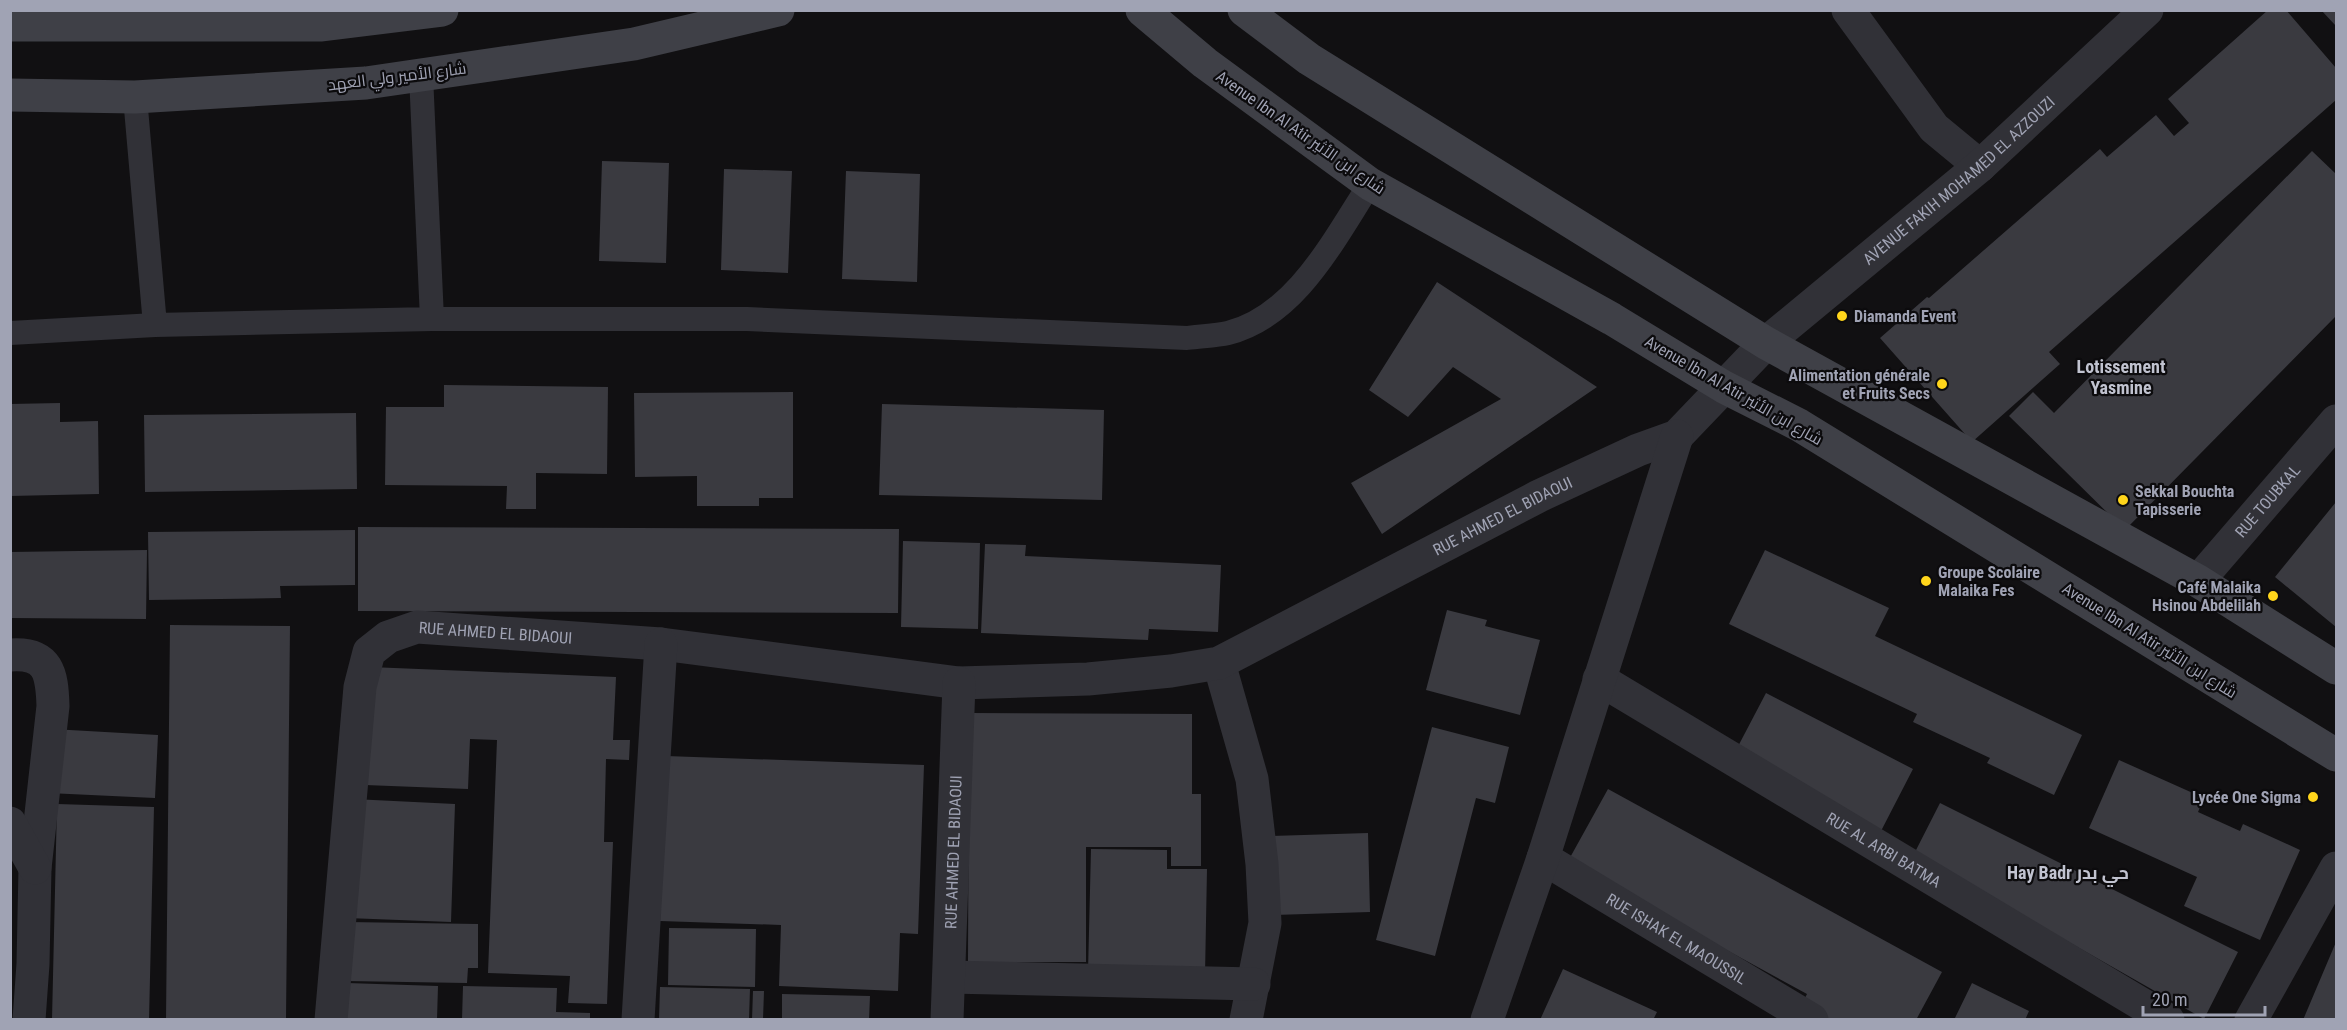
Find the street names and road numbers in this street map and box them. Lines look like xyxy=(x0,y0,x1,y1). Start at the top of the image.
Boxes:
street label: شارع الأمير ولي العهد xyxy=(327,59,468,98)
street label: Avenue Ibn Al Atir شارع ابن الأثير xyxy=(1211,67,1389,200)
street label: AVENUE FAKIH MOHAMED EL AZZOUZI xyxy=(1859,92,2059,269)
street label: Avenue Ibn Al Atir شارع ابن الأثير xyxy=(1640,332,1826,451)
street label: RUE TOUBKAL xyxy=(2231,461,2304,541)
street label: RUE AHMED EL BIDAOUI xyxy=(1430,473,1575,560)
street label: Avenue Ibn Al Atir شارع ابن الأثير xyxy=(2058,579,2240,704)
street label: RUE AHMED EL BIDAOUI xyxy=(418,618,573,648)
street label: RUE AHMED EL BIDAOUI xyxy=(941,775,966,929)
street label: RUE AL ARBI BATMA xyxy=(1823,808,1944,892)
street label: RUE ISHAK EL MAOUSSIL xyxy=(1603,889,1750,989)

